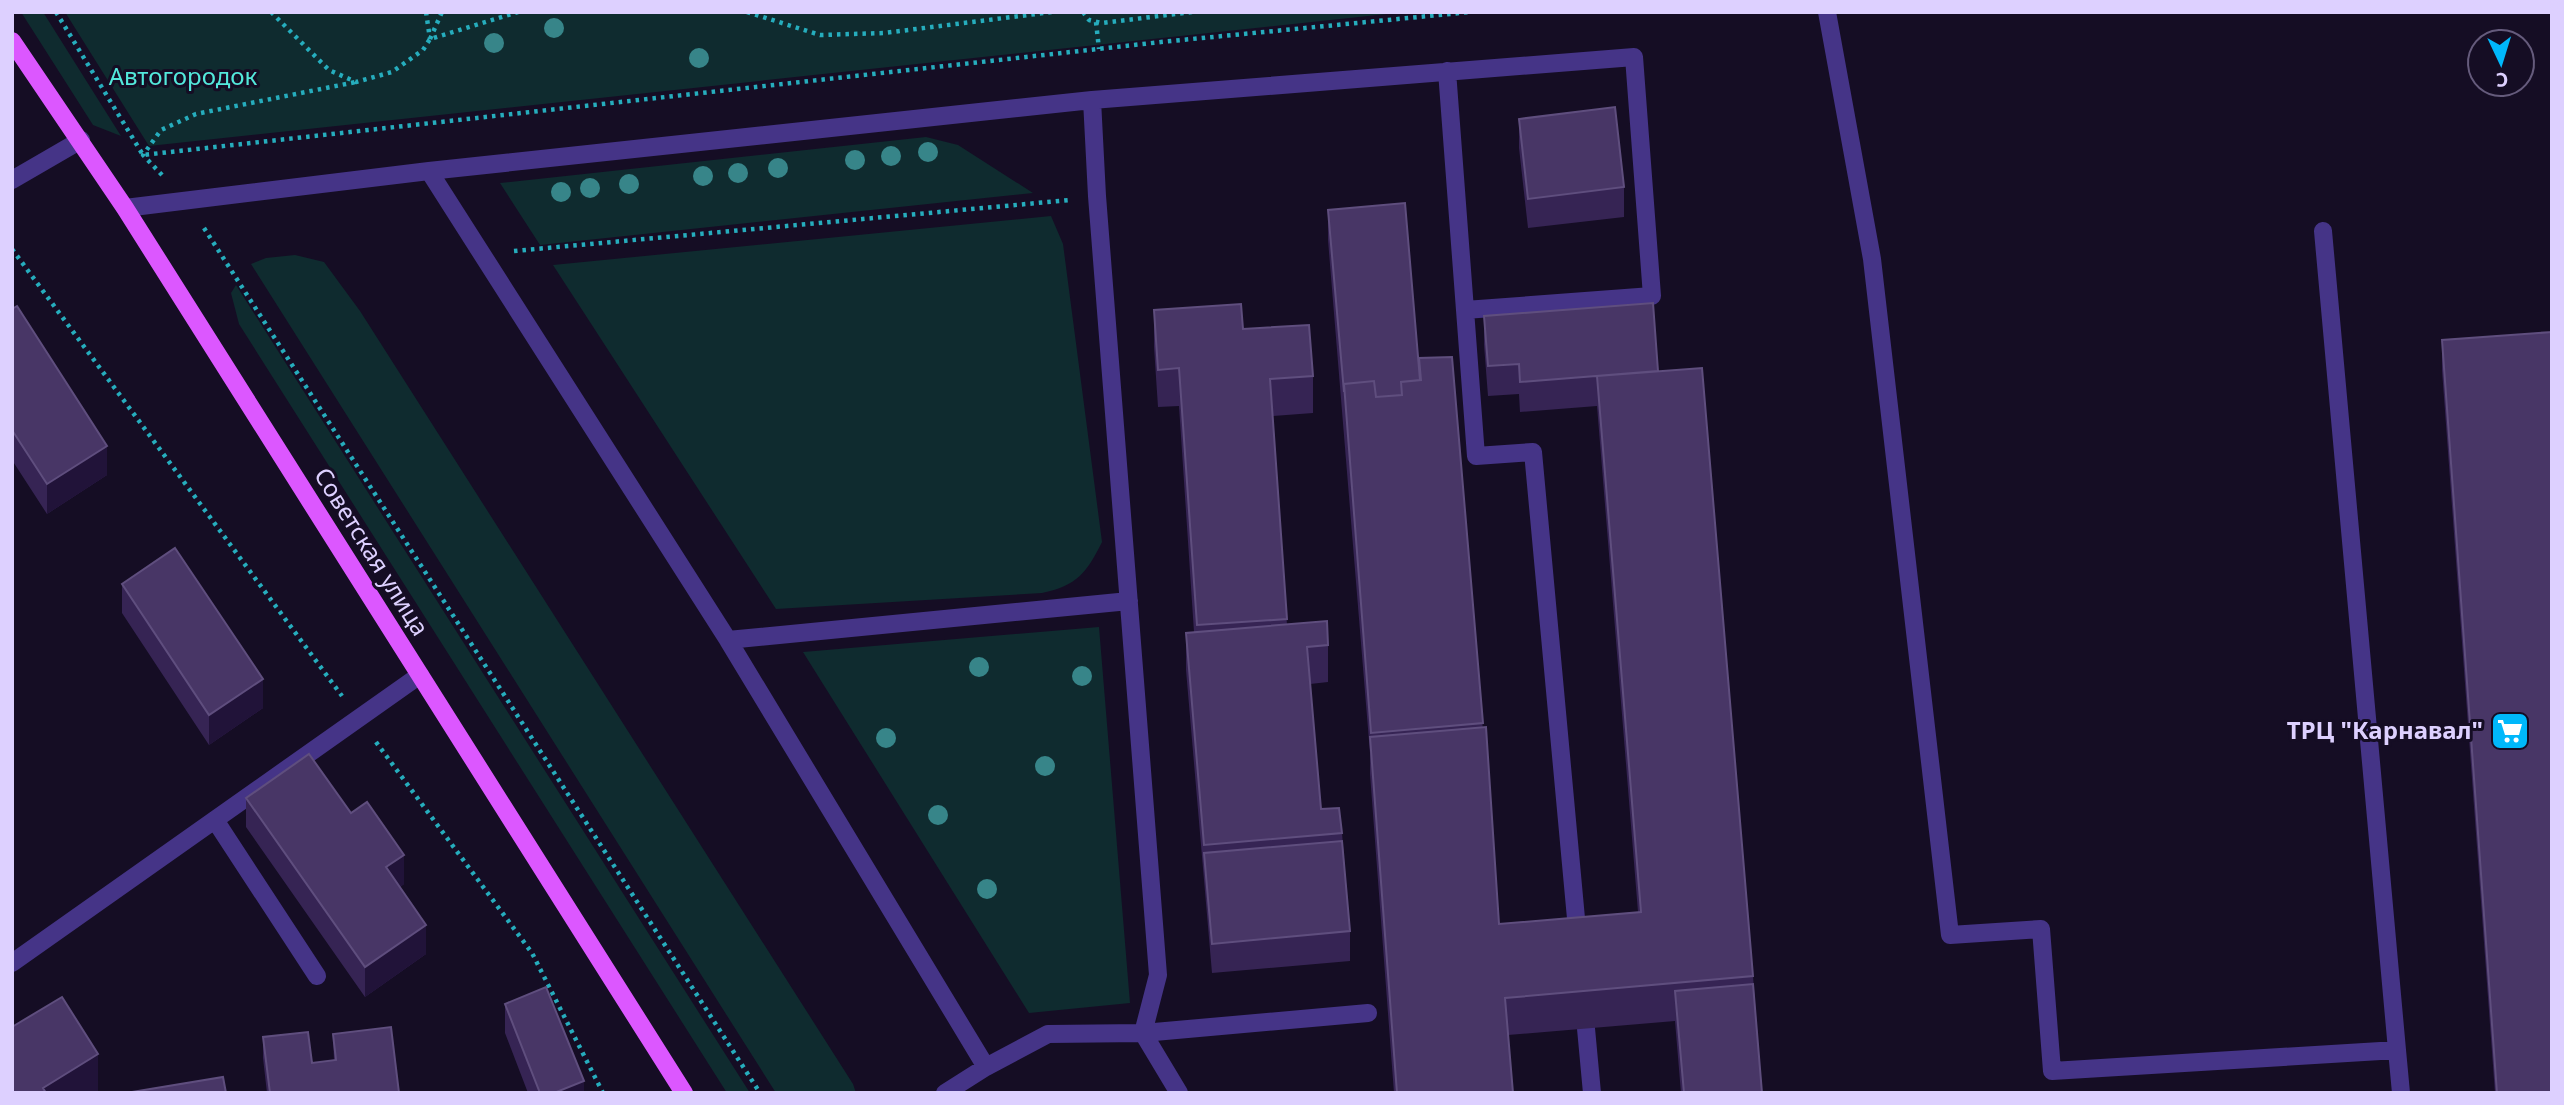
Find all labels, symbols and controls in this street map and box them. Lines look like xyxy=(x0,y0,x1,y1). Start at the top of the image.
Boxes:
north arrow xyxy=(2466,28,2536,98)
park label: Автогородок xyxy=(109,59,257,92)
text: С xyxy=(2495,67,2509,93)
street label: Советская улица xyxy=(307,461,437,642)
supermarket icon: ТРЦ "Карнавал" xyxy=(2489,710,2531,752)
place label: ТРЦ "Карнавал" xyxy=(2287,713,2483,746)

